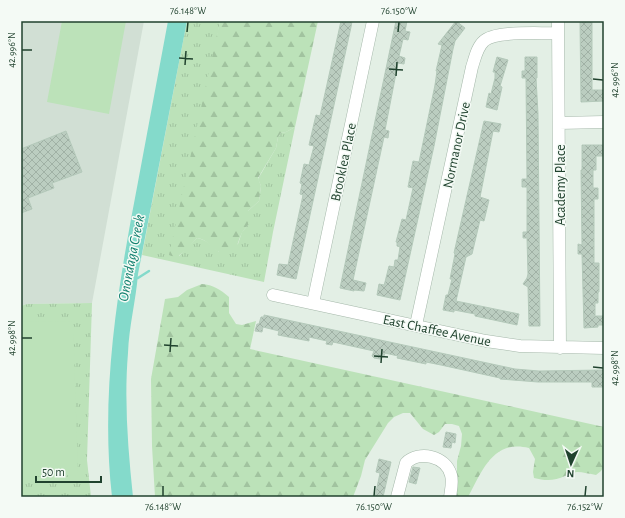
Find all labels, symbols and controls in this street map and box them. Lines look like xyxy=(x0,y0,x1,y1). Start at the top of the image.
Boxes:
text: 76.148°W xyxy=(170,6,206,16)
text: 76.150°W xyxy=(381,6,417,16)
text: 42.996°N xyxy=(7,32,17,68)
text: 42.996°N xyxy=(610,62,620,98)
street label: Normanor Drive xyxy=(441,101,473,190)
street label: Brooklea Place xyxy=(329,122,359,203)
street label: Academy Place xyxy=(554,144,568,226)
water label: Onondaga Creek xyxy=(116,213,147,303)
street label: East Chaffee Avenue xyxy=(382,313,492,349)
text: 42.998°N xyxy=(7,320,17,356)
text: 42.998°N xyxy=(610,350,620,386)
north arrow xyxy=(551,444,591,484)
scale bar xyxy=(36,458,101,484)
text: 50 m xyxy=(42,466,65,478)
text: N xyxy=(566,468,575,479)
text: 76.148°W xyxy=(145,502,181,512)
text: 76.150°W xyxy=(356,502,392,512)
text: 76.152°W xyxy=(567,502,603,512)

